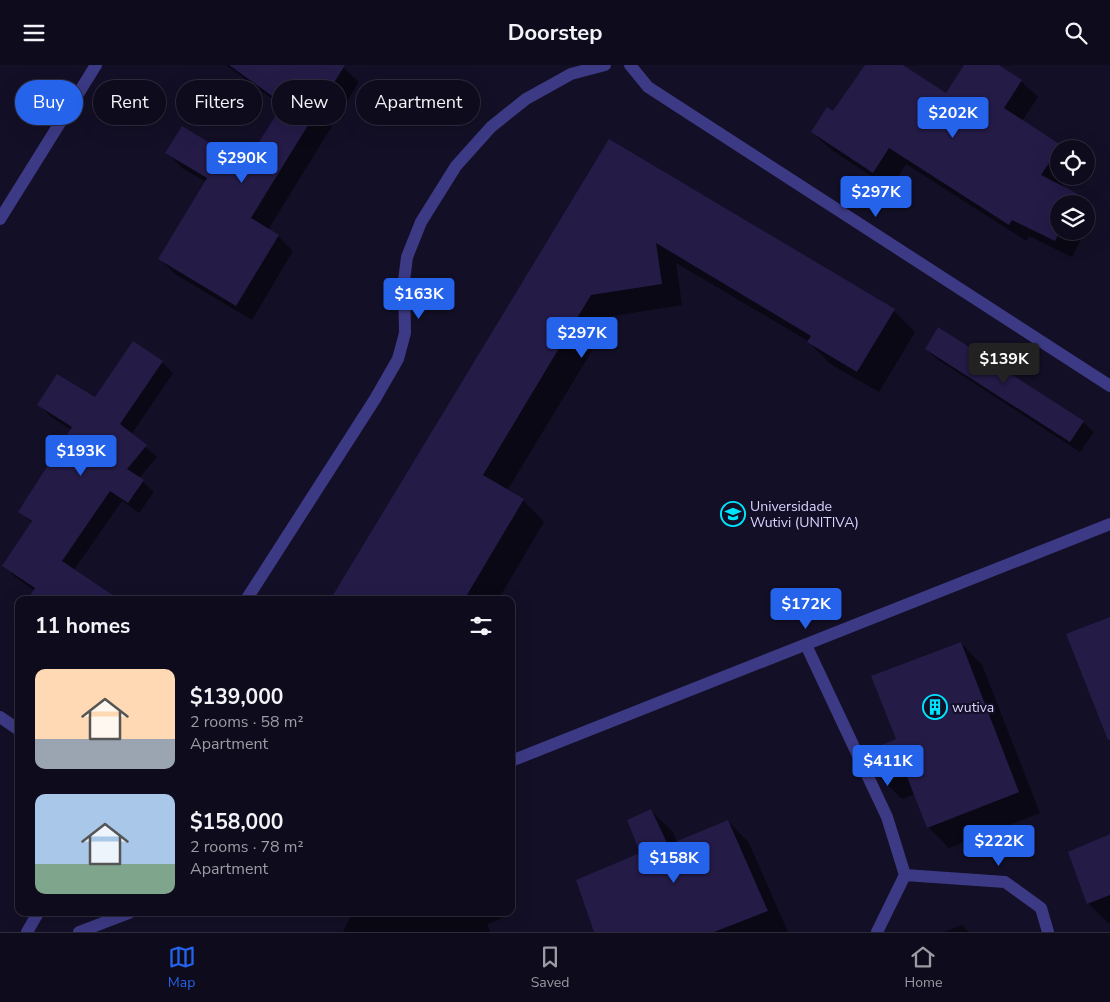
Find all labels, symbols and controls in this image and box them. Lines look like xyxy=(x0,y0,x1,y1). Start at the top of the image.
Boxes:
text: Doorstep xyxy=(508,18,602,48)
icon: menu xyxy=(20,19,48,47)
icon: search xyxy=(1062,19,1090,47)
chip: Buy xyxy=(15,80,83,125)
chip: Rent xyxy=(93,80,166,125)
chip: Filters xyxy=(176,80,262,125)
chip: New xyxy=(272,80,346,125)
chip: Apartment xyxy=(356,80,480,125)
pin: $202K xyxy=(918,97,988,139)
text: $202K xyxy=(928,102,978,124)
map controls xyxy=(1050,140,1095,240)
button: locate xyxy=(1050,140,1095,185)
pin: $290K xyxy=(207,141,277,184)
text: $290K xyxy=(217,147,267,169)
pin: $297K xyxy=(841,175,911,218)
text: $297K xyxy=(851,181,901,203)
button: layers xyxy=(1050,195,1095,240)
pin: $163K xyxy=(384,277,454,320)
text: $163K xyxy=(394,283,444,305)
pin: $297K xyxy=(547,317,617,359)
text: $297K xyxy=(557,322,607,344)
pin: $139K xyxy=(969,343,1039,385)
text: $139K xyxy=(979,348,1029,370)
pin: $193K xyxy=(46,435,116,477)
text: $193K xyxy=(56,440,106,462)
place label: Universidade Wutivi (UNITIVA) xyxy=(750,497,859,532)
school or university icon: Universidade Wutivi (UNITIVA) xyxy=(720,501,746,527)
pin: $172K xyxy=(771,587,841,630)
text: $172K xyxy=(781,593,831,615)
text: 11 homes xyxy=(35,612,130,640)
icon: filters xyxy=(467,612,495,640)
text: $139,000 xyxy=(190,683,283,711)
icon: home xyxy=(75,689,135,749)
building icon: wutiva xyxy=(922,694,948,720)
place label: wutiva xyxy=(952,698,994,717)
text: 2 rooms · 58 m² xyxy=(190,711,303,733)
text: Apartment xyxy=(190,733,268,755)
pin: $411K xyxy=(853,745,923,787)
text: $411K xyxy=(863,750,913,772)
text: $158,000 xyxy=(190,808,283,836)
icon: home xyxy=(75,814,135,874)
pin: $222K xyxy=(964,825,1034,867)
text: $222K xyxy=(974,830,1024,852)
text: 2 rooms · 78 m² xyxy=(190,836,303,858)
pin: $158K xyxy=(639,841,709,884)
text: $158K xyxy=(649,847,699,869)
text: Apartment xyxy=(190,858,268,880)
tab: Map xyxy=(168,943,196,992)
tab: Saved xyxy=(531,943,569,992)
tab: Home xyxy=(905,943,942,992)

